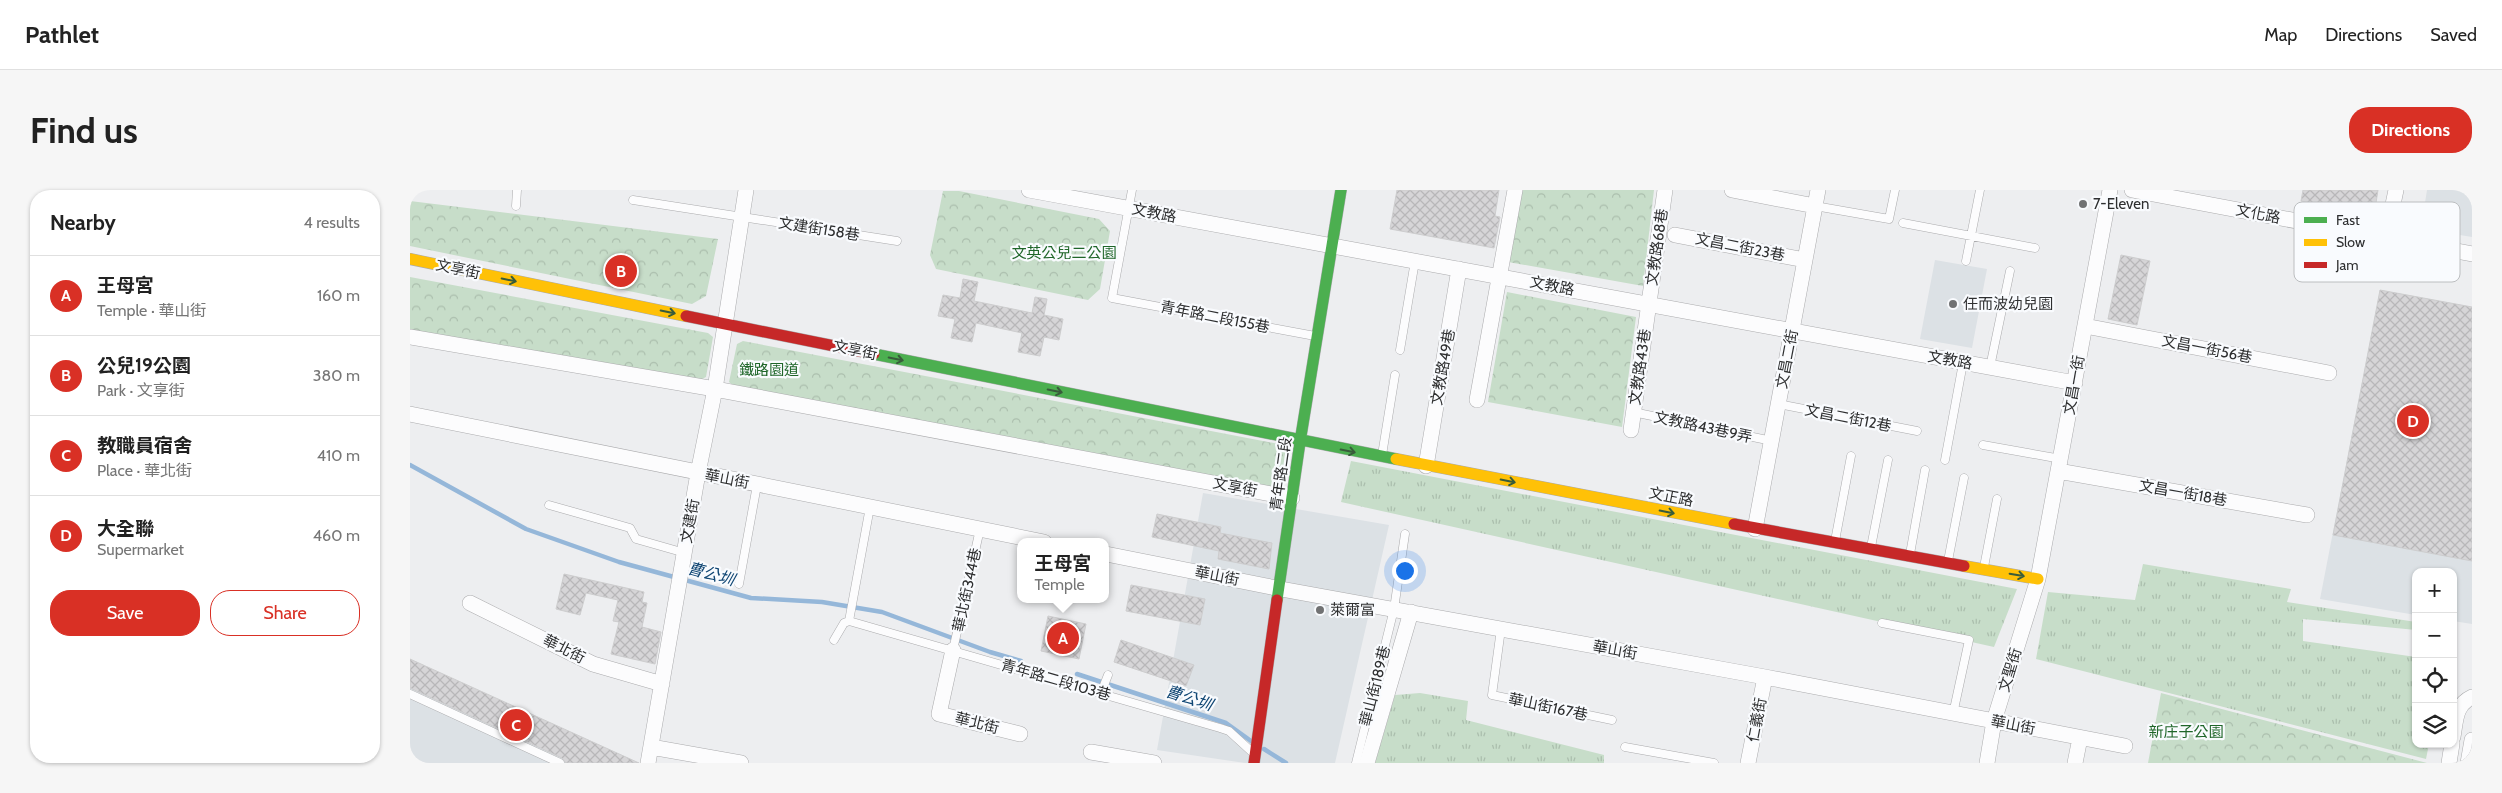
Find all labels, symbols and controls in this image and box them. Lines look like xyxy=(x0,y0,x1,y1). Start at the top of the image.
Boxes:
text: Pathlet xyxy=(25,20,99,49)
text: Map xyxy=(2264,24,2297,46)
text: Directions xyxy=(2325,24,2402,46)
text: Saved xyxy=(2430,24,2477,46)
button: Directions xyxy=(2349,107,2472,153)
text: Find us xyxy=(30,109,138,152)
place label: 7-Eleven xyxy=(2093,195,2149,213)
marker: 7-Eleven xyxy=(2077,198,2089,210)
street label: 文教路 xyxy=(1130,200,1178,226)
street label: 文化路 xyxy=(2234,201,2282,227)
legend xyxy=(2294,202,2460,282)
street label: 文教路68巷 xyxy=(1643,207,1671,287)
text: Nearby xyxy=(50,210,116,235)
text: Fast xyxy=(2336,211,2360,229)
text: 4 results xyxy=(303,213,360,232)
street label: 文建街158巷 xyxy=(777,214,861,244)
street label: 文昌二街23巷 xyxy=(1694,229,1786,265)
text: Slow xyxy=(2336,233,2365,251)
park label: 文英公兒二公園 xyxy=(1011,244,1117,262)
pin: B xyxy=(605,252,637,290)
street label: 文享街 xyxy=(434,256,482,282)
text: Jam xyxy=(2335,256,2358,274)
street label: 文教路 xyxy=(1528,273,1576,299)
text: 王母宮 xyxy=(97,274,154,297)
one-way arrow xyxy=(501,275,517,285)
text: A xyxy=(61,286,71,305)
text: 160 m xyxy=(317,286,360,305)
place label: 任而波幼兒園 xyxy=(1963,295,2053,313)
street label: 青年路二段155巷 xyxy=(1159,298,1271,336)
marker: 任而波幼兒園 xyxy=(1947,298,1959,310)
text: Temple · 華山街 xyxy=(97,301,206,320)
one-way arrow xyxy=(660,308,676,317)
street label: 文教路49巷 xyxy=(1427,327,1459,407)
street label: 文教路43巷 xyxy=(1626,328,1654,406)
street label: 文昌二街 xyxy=(1772,328,1802,390)
street label: 文昌一街56巷 xyxy=(2160,331,2254,367)
street label: 文享街 xyxy=(831,337,879,363)
street label: 文教路 xyxy=(1926,347,1974,373)
text: 公兒19公園 xyxy=(97,354,191,377)
street label: 文昌一街 xyxy=(2060,354,2088,416)
one-way arrow xyxy=(888,355,904,364)
park label: 鐵路園道 xyxy=(739,361,799,379)
text: B xyxy=(61,366,71,385)
text: 380 m xyxy=(313,366,360,385)
text: Park · 文享街 xyxy=(97,381,185,400)
one-way arrow xyxy=(1047,387,1063,397)
street label: 文昌二街12巷 xyxy=(1803,401,1893,435)
pin: D xyxy=(2397,402,2429,440)
street label: 文教路43巷9弄 xyxy=(1652,408,1754,446)
text: 教職員宿舍 xyxy=(97,434,192,457)
street label: 青年路二段 xyxy=(1267,436,1295,512)
text: C xyxy=(61,446,71,465)
text: 410 m xyxy=(317,446,360,465)
one-way arrow xyxy=(1340,447,1356,456)
text: Place · 華北街 xyxy=(97,461,192,480)
street label: 華山街 xyxy=(703,466,751,492)
street label: 文享街 xyxy=(1211,474,1259,500)
street label: 文昌一街18巷 xyxy=(2138,476,2228,510)
one-way arrow xyxy=(1499,477,1515,487)
street label: 文正路 xyxy=(1647,484,1695,510)
street label: 文建街 xyxy=(677,497,703,545)
one-way arrow xyxy=(1659,508,1675,517)
text: 大全聯 xyxy=(97,517,154,540)
text: D xyxy=(60,526,72,545)
text: 460 m xyxy=(313,526,360,545)
popup xyxy=(1017,538,1109,603)
text: Supermarket xyxy=(97,540,184,559)
street label: 華北街344巷 xyxy=(949,546,985,634)
text: 王母宮 xyxy=(1034,552,1092,575)
your location xyxy=(1392,558,1418,584)
water label: 曹公圳 xyxy=(685,559,739,590)
street label: 華山街 xyxy=(1193,563,1241,589)
map controls xyxy=(2412,568,2457,748)
button: + xyxy=(2412,568,2457,613)
one-way arrow xyxy=(2008,571,2024,581)
text: Temple xyxy=(1034,575,1085,594)
button: Save xyxy=(50,590,200,636)
button: Share xyxy=(210,590,360,636)
place label: 萊爾富 xyxy=(1330,601,1375,619)
marker: 萊爾富 xyxy=(1314,604,1326,616)
button: − xyxy=(2412,613,2457,658)
pin: A xyxy=(1047,619,1079,657)
street label: 華北街 xyxy=(540,631,588,667)
street label: 華山街 xyxy=(1591,637,1639,663)
street label: 華山街189巷 xyxy=(1356,644,1394,728)
street label: 文聖街 xyxy=(1995,646,2025,694)
street label: 青年路二段103巷 xyxy=(999,656,1113,704)
button: locate xyxy=(2412,658,2457,703)
water label: 曹公圳 xyxy=(1163,682,1217,715)
street label: 華山街167巷 xyxy=(1507,690,1589,724)
street label: 仁義街 xyxy=(1744,696,1770,744)
button: layers xyxy=(2412,703,2457,748)
pin: C xyxy=(500,706,532,744)
street label: 華北街 xyxy=(953,709,1001,737)
street label: 華山街 xyxy=(1989,712,2037,738)
park label: 新庄子公園 xyxy=(2148,723,2224,741)

